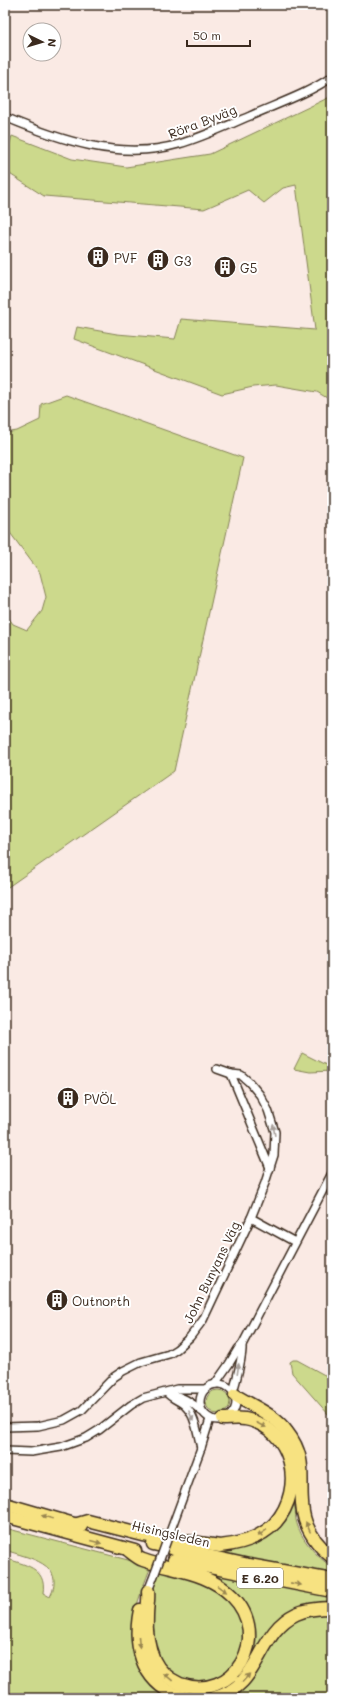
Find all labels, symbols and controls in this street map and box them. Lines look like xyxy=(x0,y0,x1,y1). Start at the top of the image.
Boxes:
north arrow xyxy=(22,22,62,62)
scale bar xyxy=(187,22,250,48)
text: 50 m xyxy=(193,27,221,43)
text: N xyxy=(45,38,60,48)
street label: Röra Byväg xyxy=(165,100,239,142)
building icon: PVF xyxy=(85,244,111,270)
building icon: G3 xyxy=(145,247,171,273)
place label: PVF xyxy=(114,249,137,266)
place label: G3 xyxy=(174,252,192,269)
building icon: G5 xyxy=(212,254,238,280)
place label: G5 xyxy=(240,259,257,276)
building icon: PVÖL xyxy=(55,1085,81,1111)
place label: PVÖL xyxy=(84,1090,117,1107)
one-way arrow xyxy=(271,1124,277,1136)
street label: John Bunyans Väg xyxy=(179,1218,243,1326)
building icon: Outnorth xyxy=(44,1287,70,1313)
place label: Outnorth xyxy=(72,1292,130,1309)
one-way arrow xyxy=(235,1363,242,1375)
one-way arrow xyxy=(188,1410,194,1421)
one-way arrow xyxy=(255,1422,267,1428)
one-way arrow xyxy=(41,1514,53,1520)
street label: Hisingsleden xyxy=(130,1516,212,1550)
one-way arrow xyxy=(305,1521,312,1533)
one-way arrow xyxy=(257,1529,267,1537)
one-way arrow xyxy=(90,1539,103,1545)
road number: E 6.20 xyxy=(237,1568,283,1588)
one-way arrow xyxy=(289,1582,302,1588)
one-way arrow xyxy=(217,1585,228,1593)
one-way arrow xyxy=(135,1636,142,1648)
one-way arrow xyxy=(163,1672,174,1681)
one-way arrow xyxy=(241,1673,250,1683)

